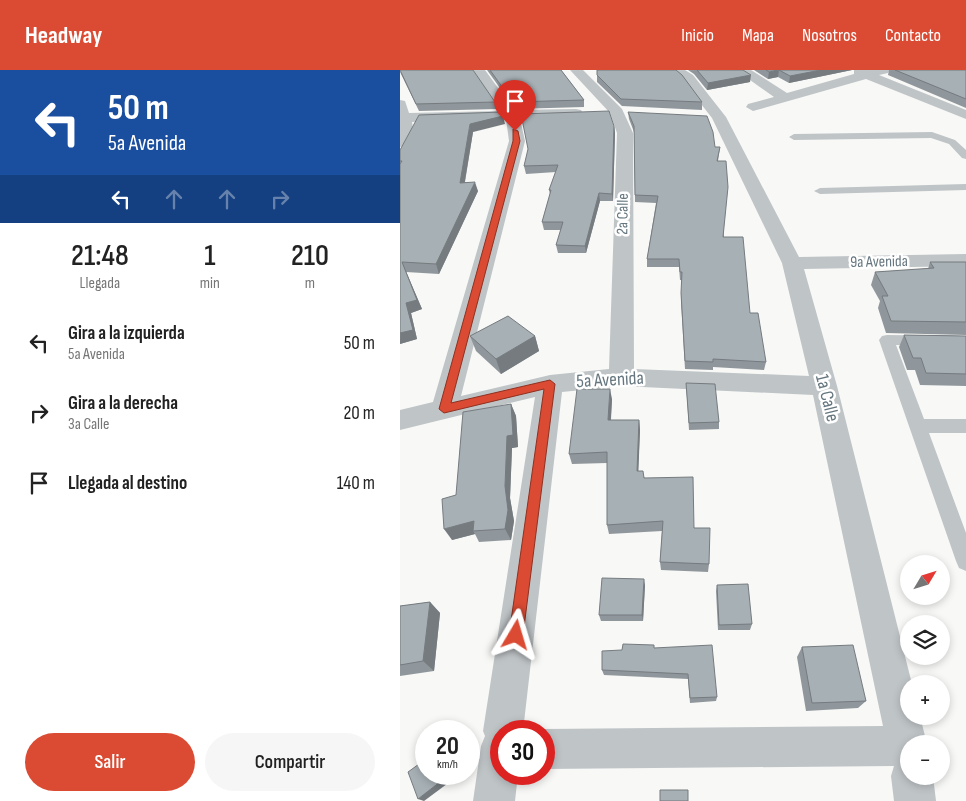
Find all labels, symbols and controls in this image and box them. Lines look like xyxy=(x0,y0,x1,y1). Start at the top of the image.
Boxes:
text: Headway xyxy=(25,21,102,50)
text: Inicio xyxy=(681,25,714,46)
text: Mapa xyxy=(742,25,774,46)
text: Nosotros xyxy=(802,25,857,46)
text: Contacto xyxy=(885,25,941,46)
pin xyxy=(494,80,536,131)
text: 50 m xyxy=(108,87,169,130)
icon: arrive xyxy=(501,87,529,115)
icon: left xyxy=(25,90,90,155)
text: 5a Avenida xyxy=(108,130,186,157)
icon: left xyxy=(107,185,135,213)
icon: ahead xyxy=(160,185,188,213)
icon: ahead xyxy=(213,185,241,213)
icon: right xyxy=(266,185,294,213)
street label: 2a Calle xyxy=(613,193,633,235)
text: 21:48 xyxy=(71,238,129,274)
text: 1 xyxy=(204,238,215,274)
text: 210 xyxy=(291,238,329,274)
street label: 9a Avenida xyxy=(850,252,908,272)
text: Llegada xyxy=(80,274,120,293)
text: min xyxy=(200,274,220,293)
text: m xyxy=(305,274,315,293)
text: Gira a la izquierda xyxy=(68,322,185,345)
icon: left xyxy=(25,329,53,357)
text: 50 m xyxy=(344,332,375,355)
text: 5a Avenida xyxy=(68,345,125,364)
street label: 5a Avenida xyxy=(576,367,644,393)
street label: 1a Calle xyxy=(810,372,844,424)
text: Gira a la derecha xyxy=(68,392,178,415)
icon: right xyxy=(25,399,53,427)
text: 20 m xyxy=(343,402,375,425)
text: 3a Calle xyxy=(68,415,109,434)
icon: arrive xyxy=(25,469,53,497)
text: Llegada al destino xyxy=(68,472,187,495)
text: 140 m xyxy=(337,472,375,495)
north arrow xyxy=(900,555,950,605)
map controls xyxy=(900,555,950,785)
position arrow xyxy=(489,608,541,660)
button: layers xyxy=(900,615,950,665)
button: + xyxy=(900,675,950,725)
speed limit sign: 30 xyxy=(490,720,555,785)
text: 20 xyxy=(436,731,459,762)
button: Salir xyxy=(25,733,195,791)
button: Compartir xyxy=(205,733,375,791)
button: − xyxy=(900,735,950,785)
text: km/h xyxy=(437,757,458,772)

